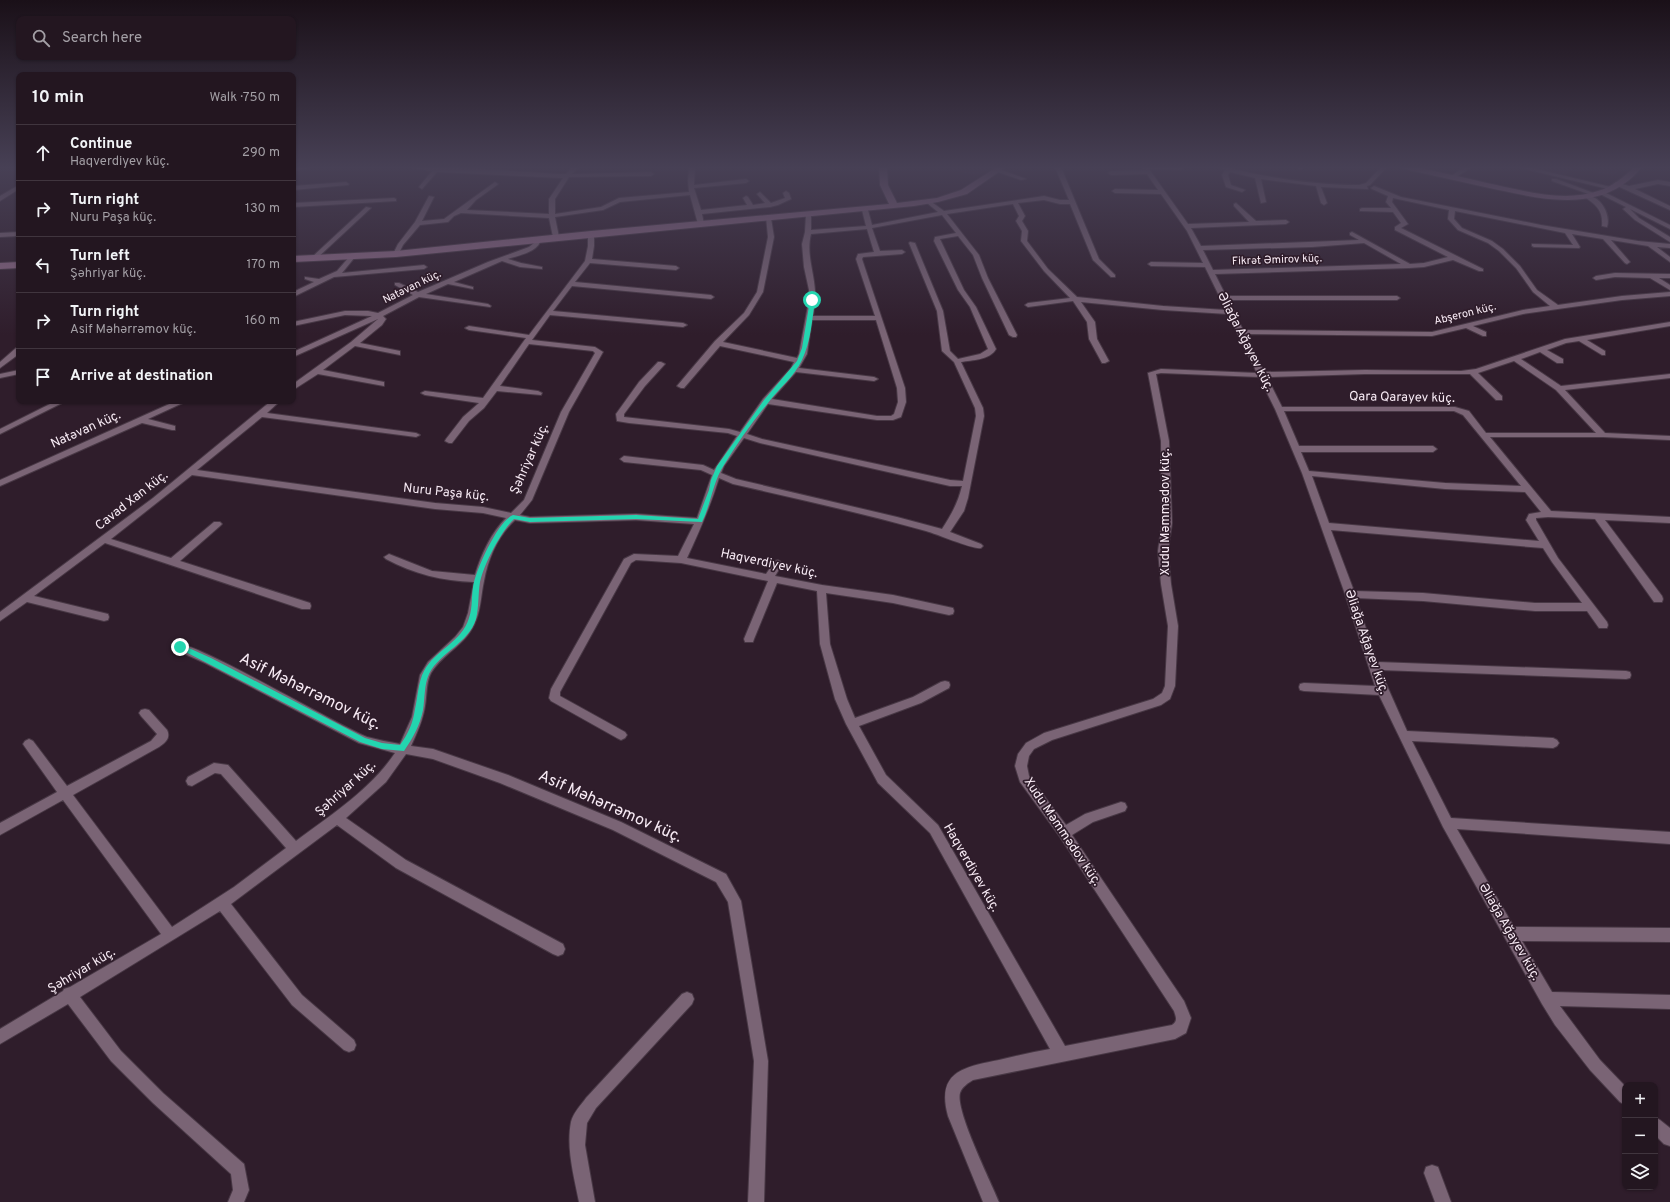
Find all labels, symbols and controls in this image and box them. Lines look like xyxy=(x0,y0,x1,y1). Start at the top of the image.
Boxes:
search box xyxy=(16,16,296,60)
icon: search xyxy=(30,27,52,49)
text: Search here xyxy=(62,29,142,48)
text: 10 min xyxy=(32,87,84,109)
text: Walk · 750 m xyxy=(209,90,280,106)
text: Continue xyxy=(70,135,132,154)
icon: ahead xyxy=(32,142,54,164)
text: 290 m xyxy=(242,145,280,161)
text: Haqverdiyev küç. xyxy=(70,154,169,170)
text: Turn right xyxy=(70,191,139,210)
icon: right xyxy=(32,198,54,220)
text: 130 m xyxy=(245,201,280,217)
text: Nuru Paşa küç. xyxy=(70,210,156,226)
text: Turn left xyxy=(70,247,130,266)
street label: Fikrət Əmirov küç. xyxy=(1232,251,1322,269)
icon: left xyxy=(32,254,54,276)
text: 170 m xyxy=(246,257,280,273)
text: Şəhriyar küç. xyxy=(70,266,146,282)
street label: Natəvan küç. xyxy=(380,267,444,307)
street label: Əliağa Ağayev küç. xyxy=(1213,289,1277,395)
route start xyxy=(803,291,821,309)
street label: Abşeron küç. xyxy=(1432,300,1498,328)
text: Turn right xyxy=(70,303,139,322)
icon: right xyxy=(32,310,54,332)
text: 160 m xyxy=(245,313,280,329)
text: Asif Məhərrəmov küç. xyxy=(70,322,196,338)
icon: arrive xyxy=(32,366,54,388)
text: Arrive at destination xyxy=(70,367,213,386)
street label: Qara Qarayev küç. xyxy=(1349,389,1455,407)
street label: Natəvan küç. xyxy=(49,407,123,453)
street label: Şəhriyar küç. xyxy=(507,421,553,497)
street label: Xudu Məmmədov küç. xyxy=(1158,448,1174,576)
street label: Cavad Xan küç. xyxy=(92,468,172,534)
street label: Nuru Paşa küç. xyxy=(402,481,490,505)
street label: Haqverdiyev küç. xyxy=(719,546,819,582)
street label: Əliağa Ağayev küç. xyxy=(1341,588,1391,697)
route end xyxy=(171,638,189,656)
street label: Asif Məhərrəmov küç. xyxy=(236,649,384,735)
street label: Şəhriyar küç. xyxy=(312,758,380,820)
street label: Asif Məhərrəmov küç. xyxy=(535,766,685,848)
street label: Xudu Məmmədov küç. xyxy=(1020,775,1104,889)
street label: Haqverdiyev küç. xyxy=(939,821,1003,915)
street label: Əliağa Ağayev küç. xyxy=(1475,880,1543,984)
street label: Şəhriyar küç. xyxy=(45,945,119,997)
map controls xyxy=(1622,1082,1658,1190)
button: + xyxy=(1622,1082,1658,1118)
button: − xyxy=(1622,1118,1658,1154)
button: layers xyxy=(1622,1154,1658,1190)

